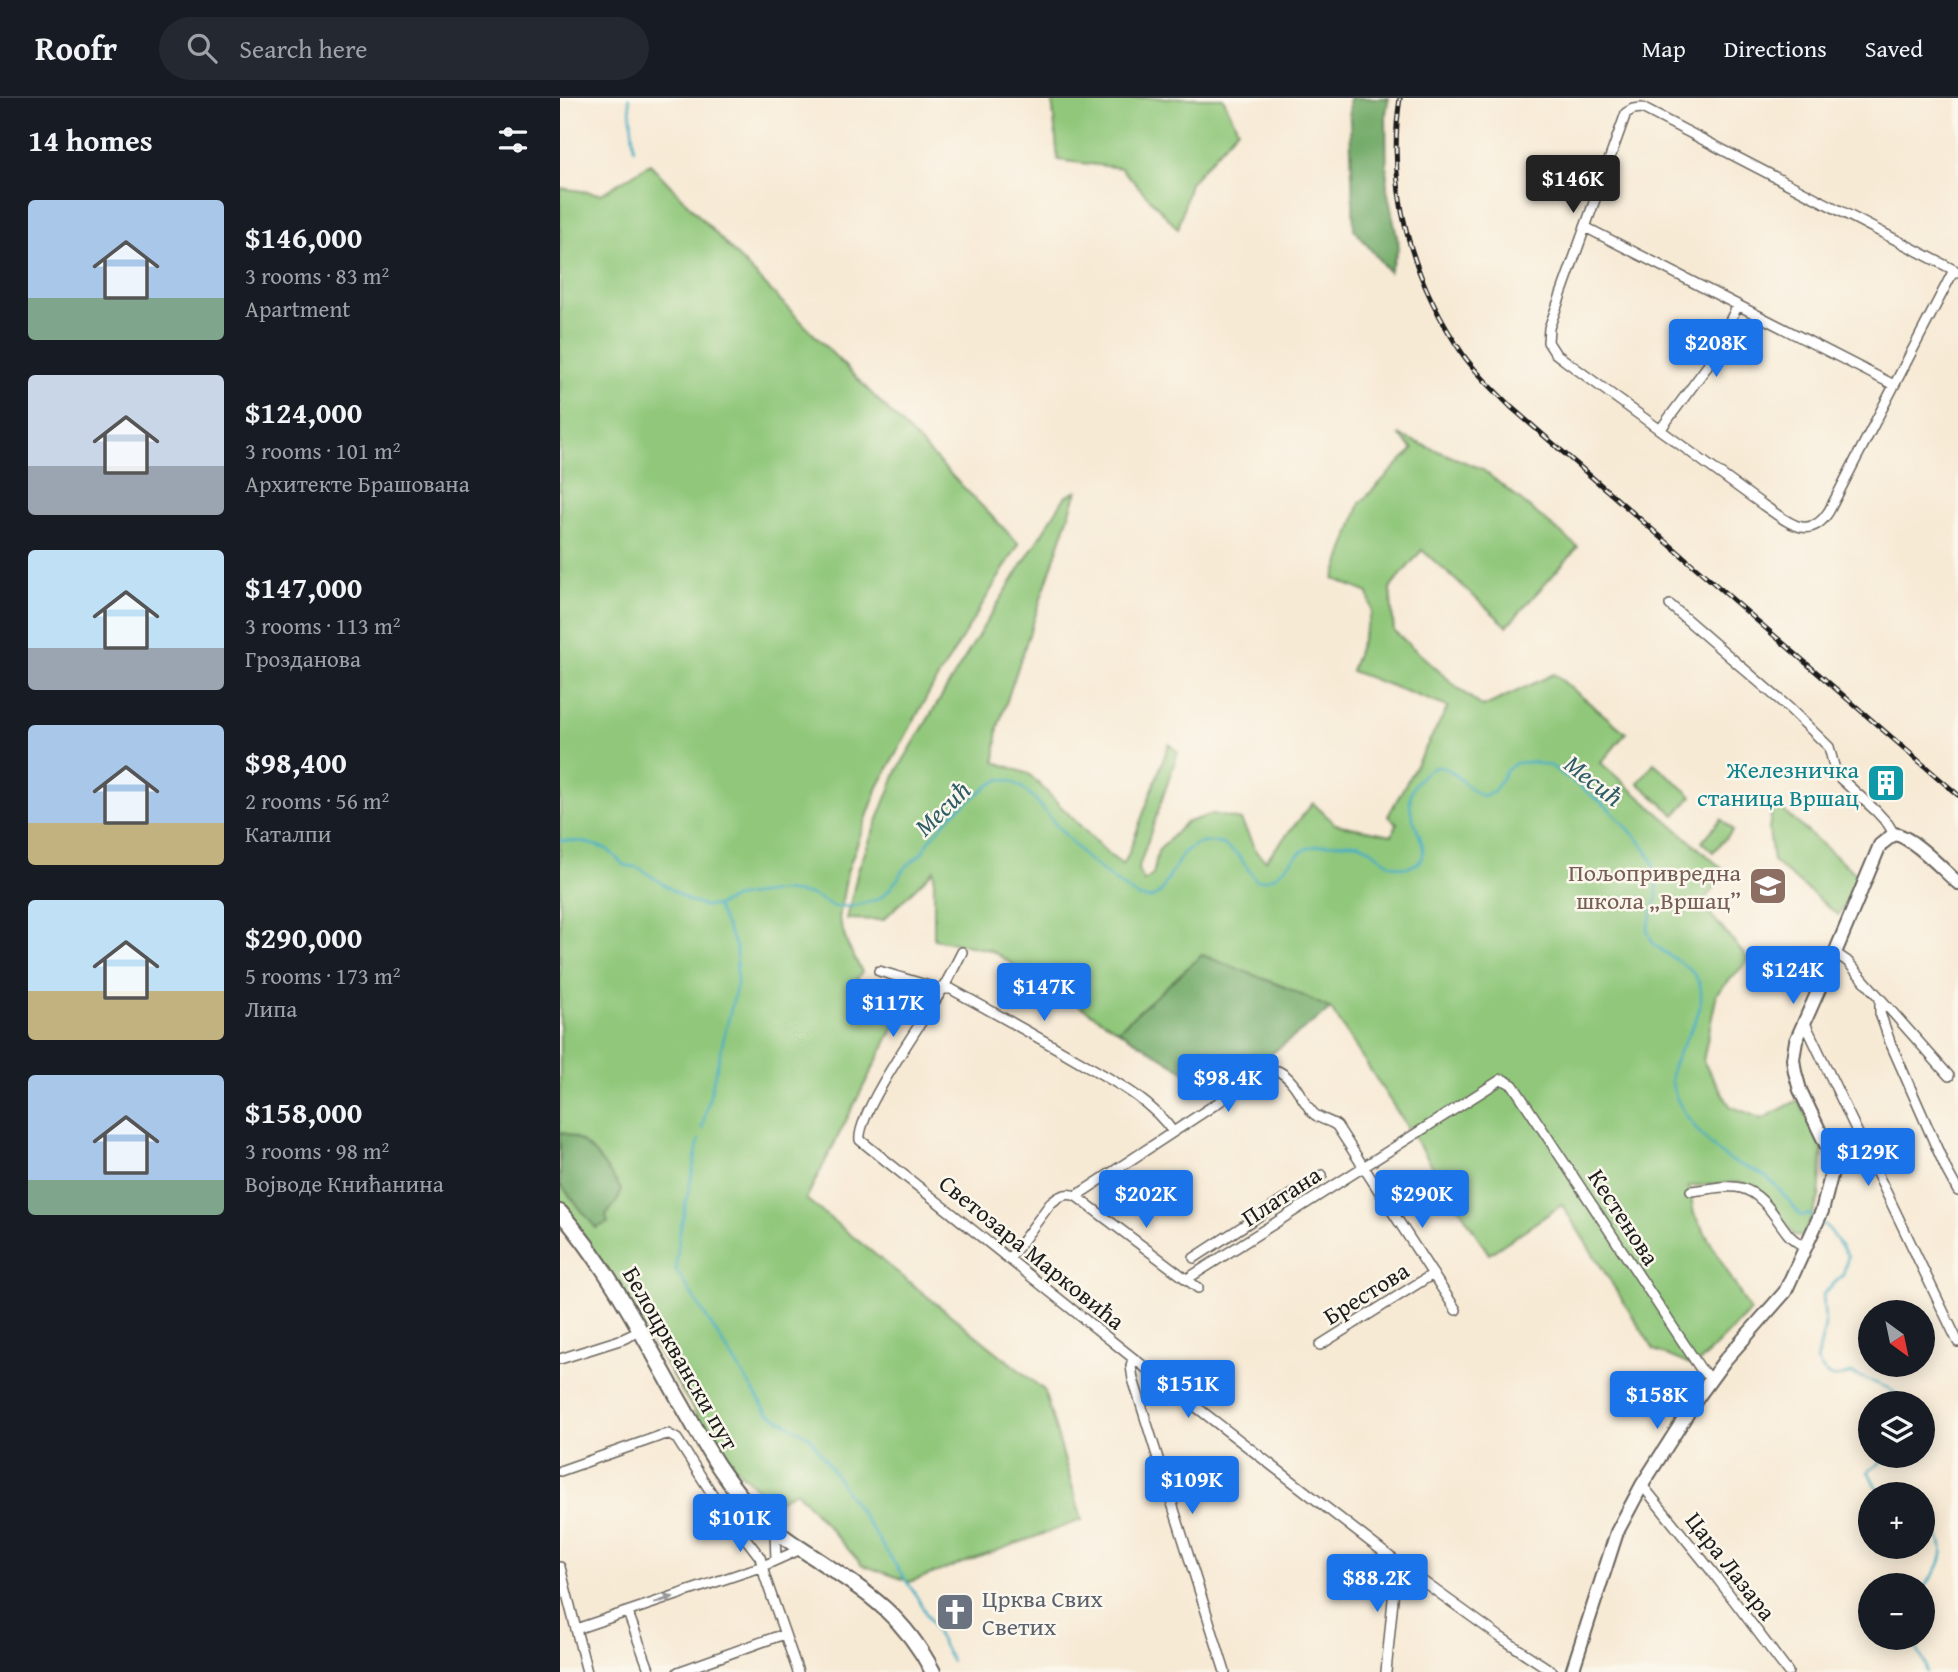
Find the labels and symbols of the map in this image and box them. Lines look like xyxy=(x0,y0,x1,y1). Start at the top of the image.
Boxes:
pin: $146K xyxy=(1524,156,1622,215)
pin: $208K xyxy=(1667,320,1765,379)
water label: Месић xyxy=(1556,744,1632,816)
place label: Железничка станица Вршац xyxy=(1697,752,1860,815)
building icon: Железничка станица Вршац xyxy=(1865,762,1907,804)
water label: Месић xyxy=(905,771,979,845)
place label: Пољопривредна школа „Вршац” xyxy=(1568,855,1742,918)
school or university icon: Пољопривредна школа „Вршац” xyxy=(1747,865,1789,907)
pin: $124K xyxy=(1744,946,1842,1006)
pin: $147K xyxy=(995,964,1093,1023)
pin: $117K xyxy=(844,979,942,1039)
pin: $98.4K xyxy=(1171,1054,1285,1114)
pin: $129K xyxy=(1819,1128,1917,1188)
street label: Платана xyxy=(1234,1157,1328,1235)
street label: Кестенова xyxy=(1580,1162,1669,1273)
street label: Светозара Марковића xyxy=(932,1166,1133,1338)
pin: $202K xyxy=(1097,1170,1195,1230)
pin: $290K xyxy=(1373,1170,1471,1230)
street label: Брестова xyxy=(1316,1253,1416,1333)
street label: Белоцрквански пут xyxy=(614,1260,748,1457)
north arrow xyxy=(1858,1300,1936,1377)
pin: $151K xyxy=(1139,1360,1237,1420)
pin: $158K xyxy=(1608,1372,1706,1431)
pin: $109K xyxy=(1143,1456,1241,1516)
pin: $101K xyxy=(691,1494,789,1554)
street label: Цара Лазара xyxy=(1677,1504,1785,1628)
pin: $88.2K xyxy=(1320,1554,1434,1614)
place label: Црква Свих Светих xyxy=(982,1581,1103,1644)
church icon: Црква Свих Светих xyxy=(934,1591,976,1633)
one-way arrow xyxy=(654,1594,675,1605)

